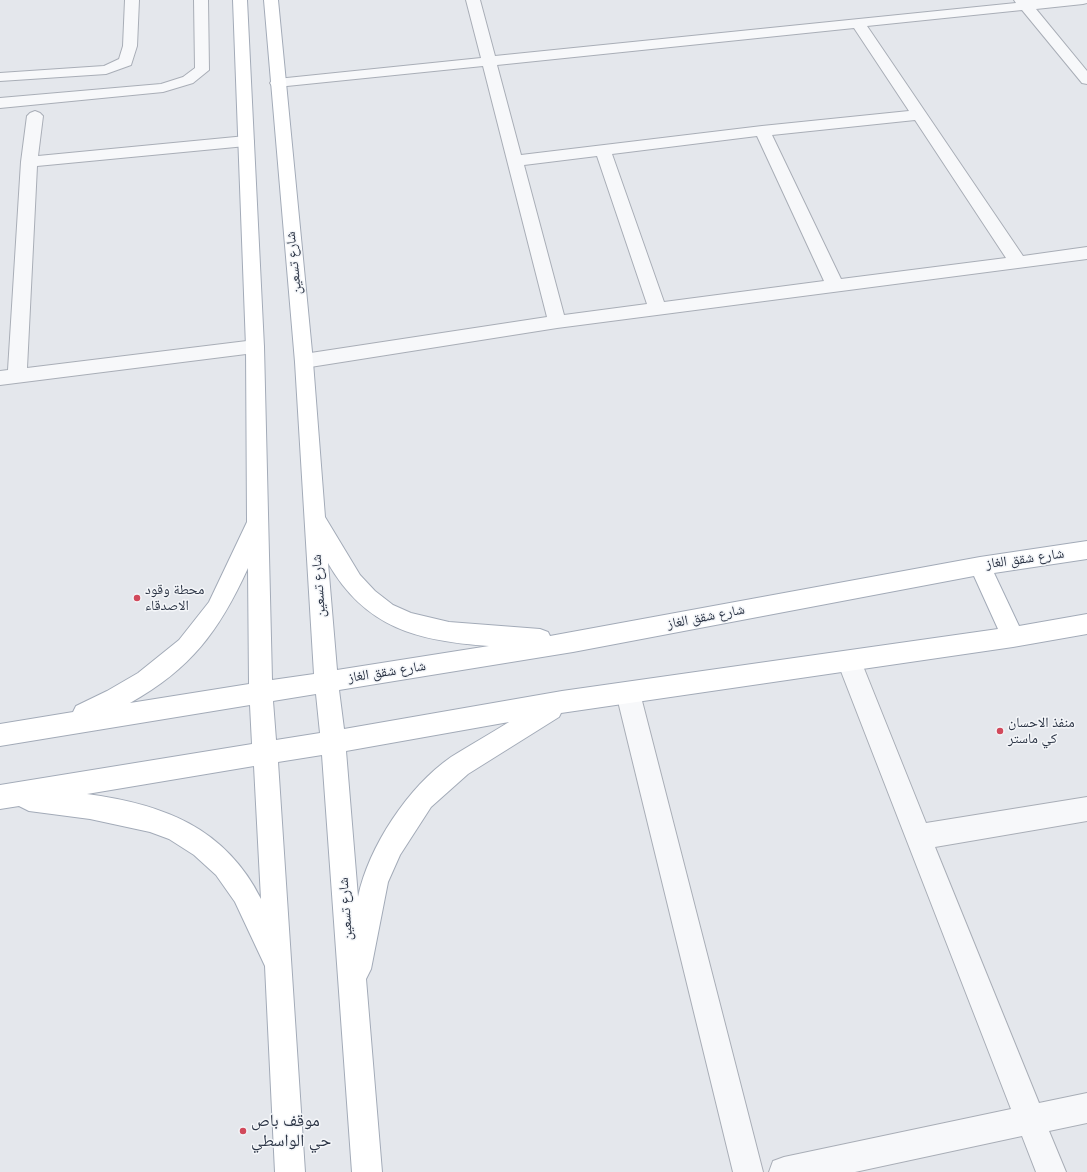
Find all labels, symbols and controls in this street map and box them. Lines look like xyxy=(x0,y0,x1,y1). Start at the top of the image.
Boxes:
street label: شارع تسعين xyxy=(282,231,306,295)
street label: شارع شقق الغاز xyxy=(985,545,1065,573)
street label: شارع تسعين xyxy=(308,554,330,618)
place label: محطة وقود الاصدقاء xyxy=(145,582,204,614)
marker: محطة وقود الاصدقاء xyxy=(132,593,142,603)
street label: شارع شقق الغاز xyxy=(666,601,746,633)
street label: شارع شقق الغاز xyxy=(347,658,427,686)
place label: منفذ الاحسان كي ماستر xyxy=(1008,715,1075,748)
marker: منفذ الاحسان كي ماستر xyxy=(995,726,1005,736)
street label: شارع تسعين xyxy=(335,877,357,941)
place label: موقف باص حي الواسطي xyxy=(251,1111,331,1151)
marker: موقف باص حي الواسطي xyxy=(238,1126,248,1136)

